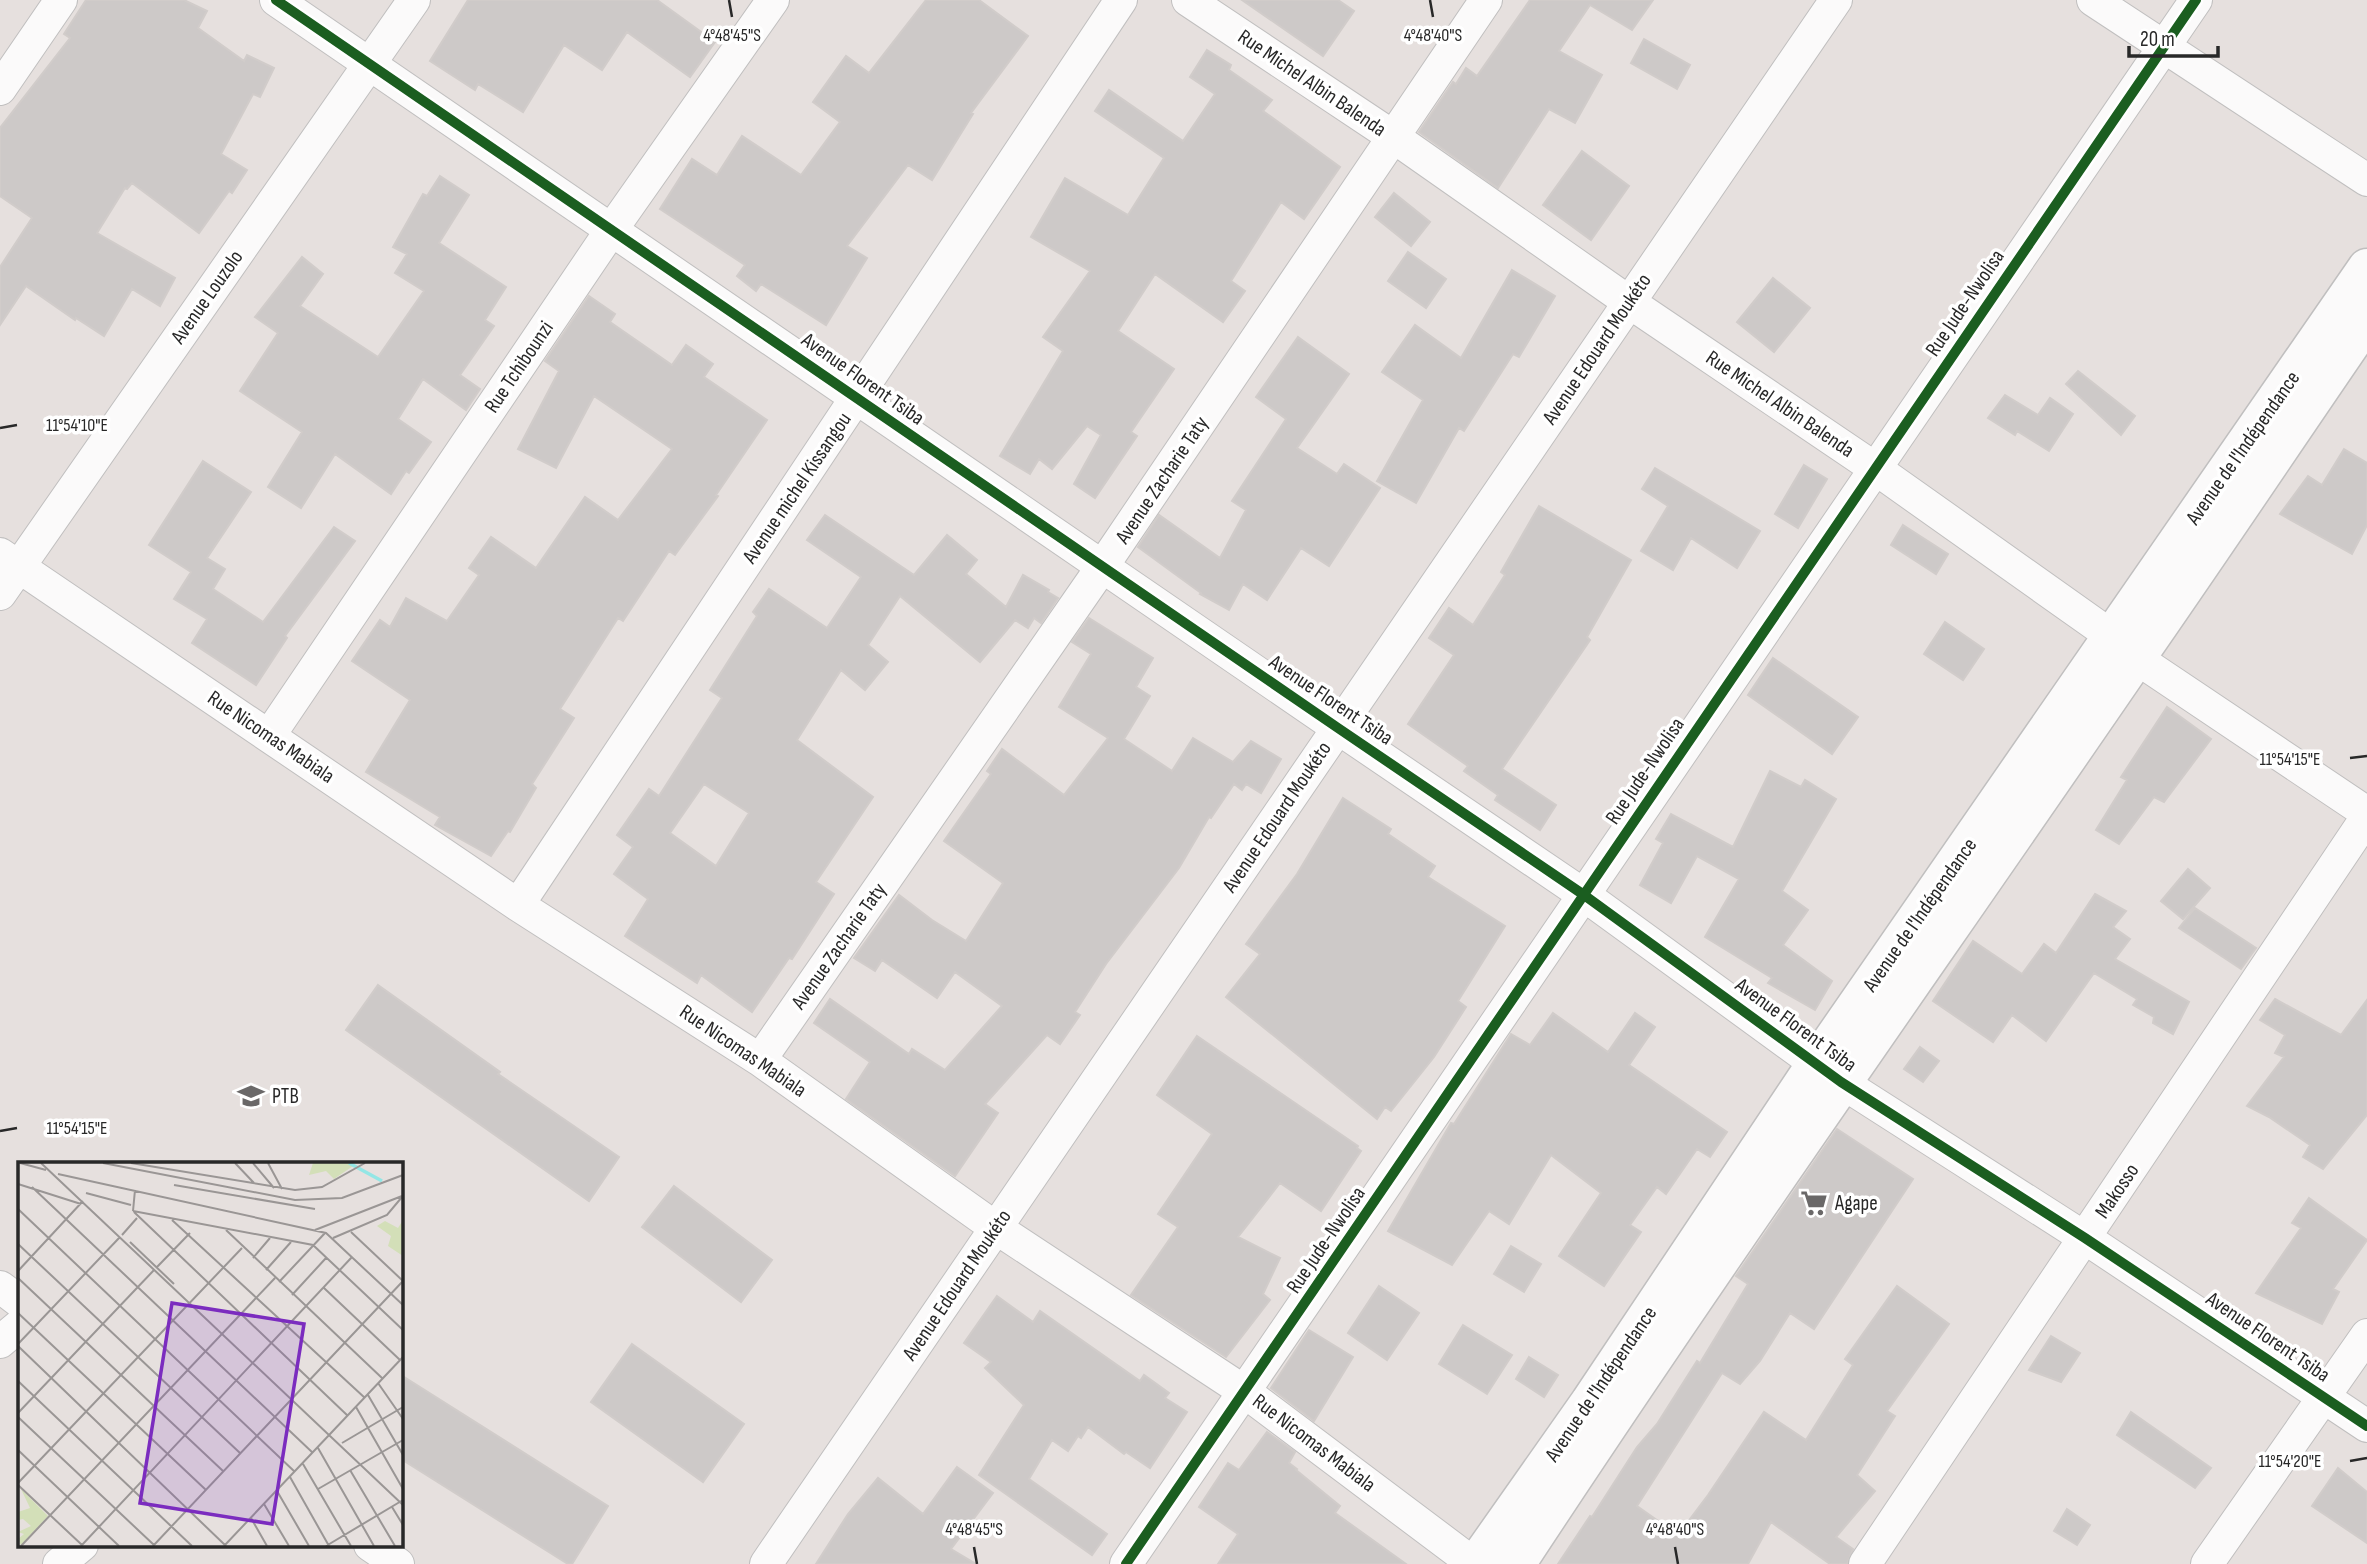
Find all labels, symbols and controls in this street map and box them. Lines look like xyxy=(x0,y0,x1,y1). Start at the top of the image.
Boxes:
scale bar xyxy=(2129,14,2218,58)
street label: Rue Michel Albin Balenda xyxy=(1233,24,1391,142)
text: 4°48'45"S xyxy=(703,25,761,46)
text: 4°48'40"S xyxy=(1404,25,1463,46)
text: 20 m xyxy=(2140,27,2175,52)
street label: Avenue Louzolo xyxy=(165,245,248,349)
street label: Rue Jude-Nwolisa xyxy=(1920,245,2010,361)
street label: Avenue Edouard Moukéto xyxy=(1537,269,1657,430)
street label: Rue Tchibounzi xyxy=(479,316,559,418)
street label: Avenue Florent Tsiba xyxy=(796,327,929,430)
street label: Rue Michel Albin Balenda xyxy=(1701,345,1859,463)
street label: Avenue de l'Indépendance xyxy=(2180,366,2305,530)
street label: Avenue michel Kissangou xyxy=(737,408,857,569)
street label: Avenue Zacharie Taty xyxy=(1110,412,1214,549)
text: 11°54'10"E xyxy=(46,415,108,436)
street label: Avenue Florent Tsiba xyxy=(1264,649,1398,751)
street label: Rue Nicomas Mabiala xyxy=(203,685,339,789)
street label: Rue Jude-Nwolisa xyxy=(1600,713,1690,829)
street label: Avenue Edouard Moukéto xyxy=(1217,737,1337,898)
text: 11°54'15"E xyxy=(2260,749,2320,770)
street label: Avenue de l'Indépendance xyxy=(1857,833,1982,997)
street label: Avenue Zacharie Taty xyxy=(786,878,892,1015)
street label: Avenue Florent Tsiba xyxy=(1730,972,1862,1077)
street label: Rue Nicomas Mabiala xyxy=(675,999,811,1103)
school or university icon: PTB xyxy=(236,1081,266,1111)
place label: PTB xyxy=(272,1084,299,1109)
text: 11°54'15"E xyxy=(47,1118,107,1139)
street label: Makosso xyxy=(2090,1159,2144,1223)
inset map xyxy=(18,1162,402,1546)
street label: Rue Jude-Nwolisa xyxy=(1281,1182,1371,1298)
supermarket icon: Agape xyxy=(1799,1188,1829,1218)
place label: Agape xyxy=(1834,1191,1878,1216)
street label: Avenue Edouard Moukéto xyxy=(897,1205,1017,1366)
street label: Avenue Florent Tsiba xyxy=(2201,1286,2335,1388)
street label: Avenue de l'Indépendance xyxy=(1539,1302,1662,1467)
street label: Rue Nicomas Mabiala xyxy=(1248,1389,1380,1497)
text: 11°54'20"E xyxy=(2259,1451,2321,1472)
text: 4°48'45"S xyxy=(945,1519,1003,1540)
text: 4°48'40"S xyxy=(1646,1519,1705,1540)

